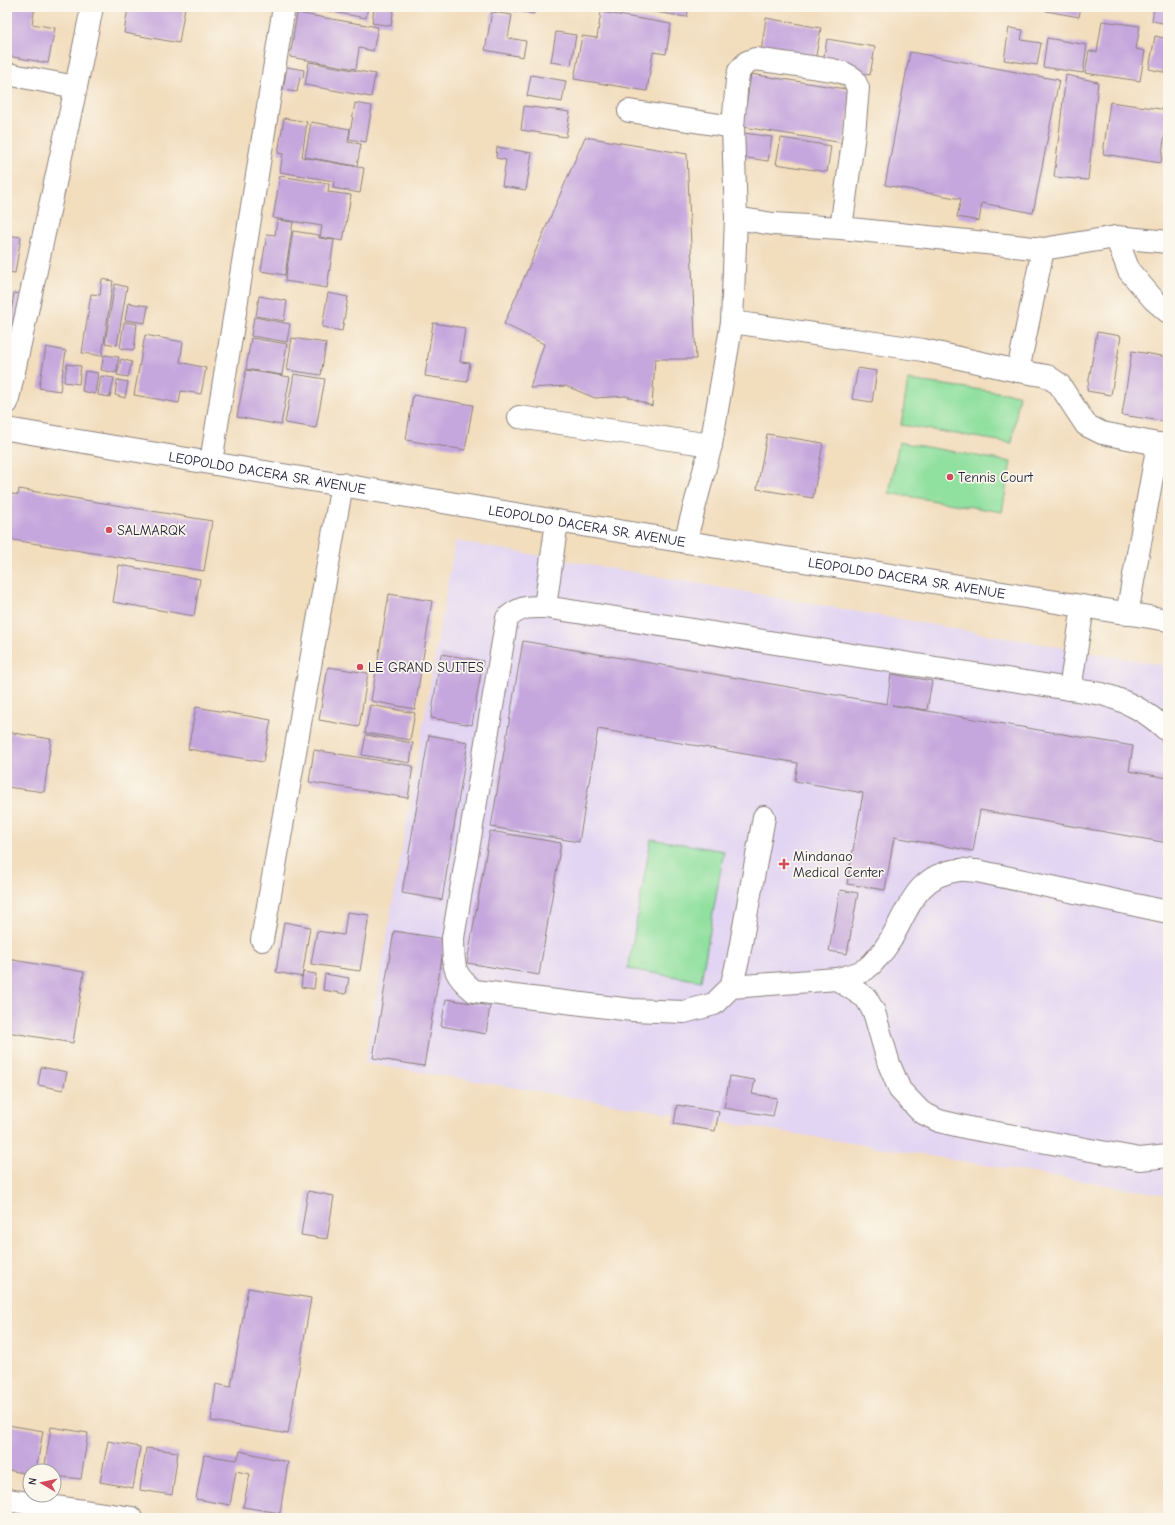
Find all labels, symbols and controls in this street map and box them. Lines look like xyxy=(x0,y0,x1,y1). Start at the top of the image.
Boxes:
street label: LEOPOLDO DACERA SR. AVENUE xyxy=(167,448,367,498)
place label: Tennis Court xyxy=(958,469,1034,486)
marker: Tennis Court xyxy=(945,472,955,482)
street label: LEOPOLDO DACERA SR. AVENUE xyxy=(487,502,687,551)
place label: SALMARQK xyxy=(117,522,186,539)
marker: SALMARQK xyxy=(104,525,114,535)
street label: LEOPOLDO DACERA SR. AVENUE xyxy=(807,554,1007,603)
place label: LE GRAND SUITES xyxy=(368,659,484,676)
marker: LE GRAND SUITES xyxy=(355,662,365,672)
place label: Mindanao Medical Center xyxy=(793,848,884,881)
marker: Mindanao Medical Center xyxy=(778,858,790,870)
north arrow xyxy=(22,1463,62,1503)
text: N xyxy=(26,1477,40,1486)

